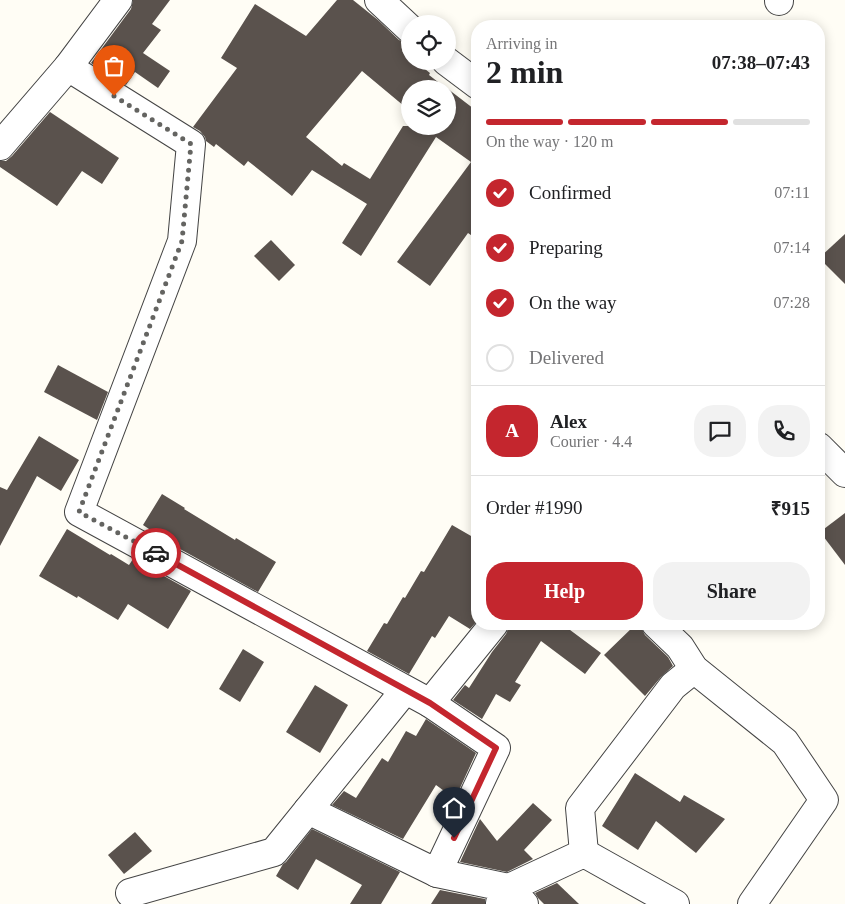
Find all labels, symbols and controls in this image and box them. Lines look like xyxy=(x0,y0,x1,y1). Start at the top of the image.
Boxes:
map controls xyxy=(401,15,456,135)
button: locate xyxy=(401,15,456,70)
text: Arriving in xyxy=(486,35,558,52)
pin xyxy=(93,45,135,96)
icon: bag xyxy=(100,52,128,80)
text: 07:38–07:43 xyxy=(712,52,810,73)
text: 2 min xyxy=(486,54,563,90)
button: layers xyxy=(401,80,456,135)
text: On the way · 120 m xyxy=(486,133,614,150)
icon: check xyxy=(486,179,514,207)
text: Confirmed xyxy=(529,182,611,203)
text: 07:11 xyxy=(774,184,810,201)
icon: check xyxy=(486,234,514,262)
text: Preparing xyxy=(529,237,603,258)
text: 07:14 xyxy=(774,239,810,256)
icon: check xyxy=(486,289,514,317)
text: On the way xyxy=(529,292,617,313)
text: 07:28 xyxy=(774,294,810,311)
text: Delivered xyxy=(529,347,604,368)
button: chat xyxy=(694,405,746,457)
button: phone xyxy=(758,405,810,457)
text: Alex xyxy=(550,411,587,432)
text: A xyxy=(505,420,519,441)
text: Courier · 4.4 xyxy=(550,433,632,450)
text: Order #1990 xyxy=(486,497,583,518)
text: ₹915 xyxy=(771,498,810,519)
courier xyxy=(131,528,181,578)
icon: car xyxy=(142,539,170,567)
button: Help xyxy=(486,562,643,620)
button: Share xyxy=(653,562,810,620)
pin xyxy=(433,787,475,838)
icon: home xyxy=(440,794,468,822)

